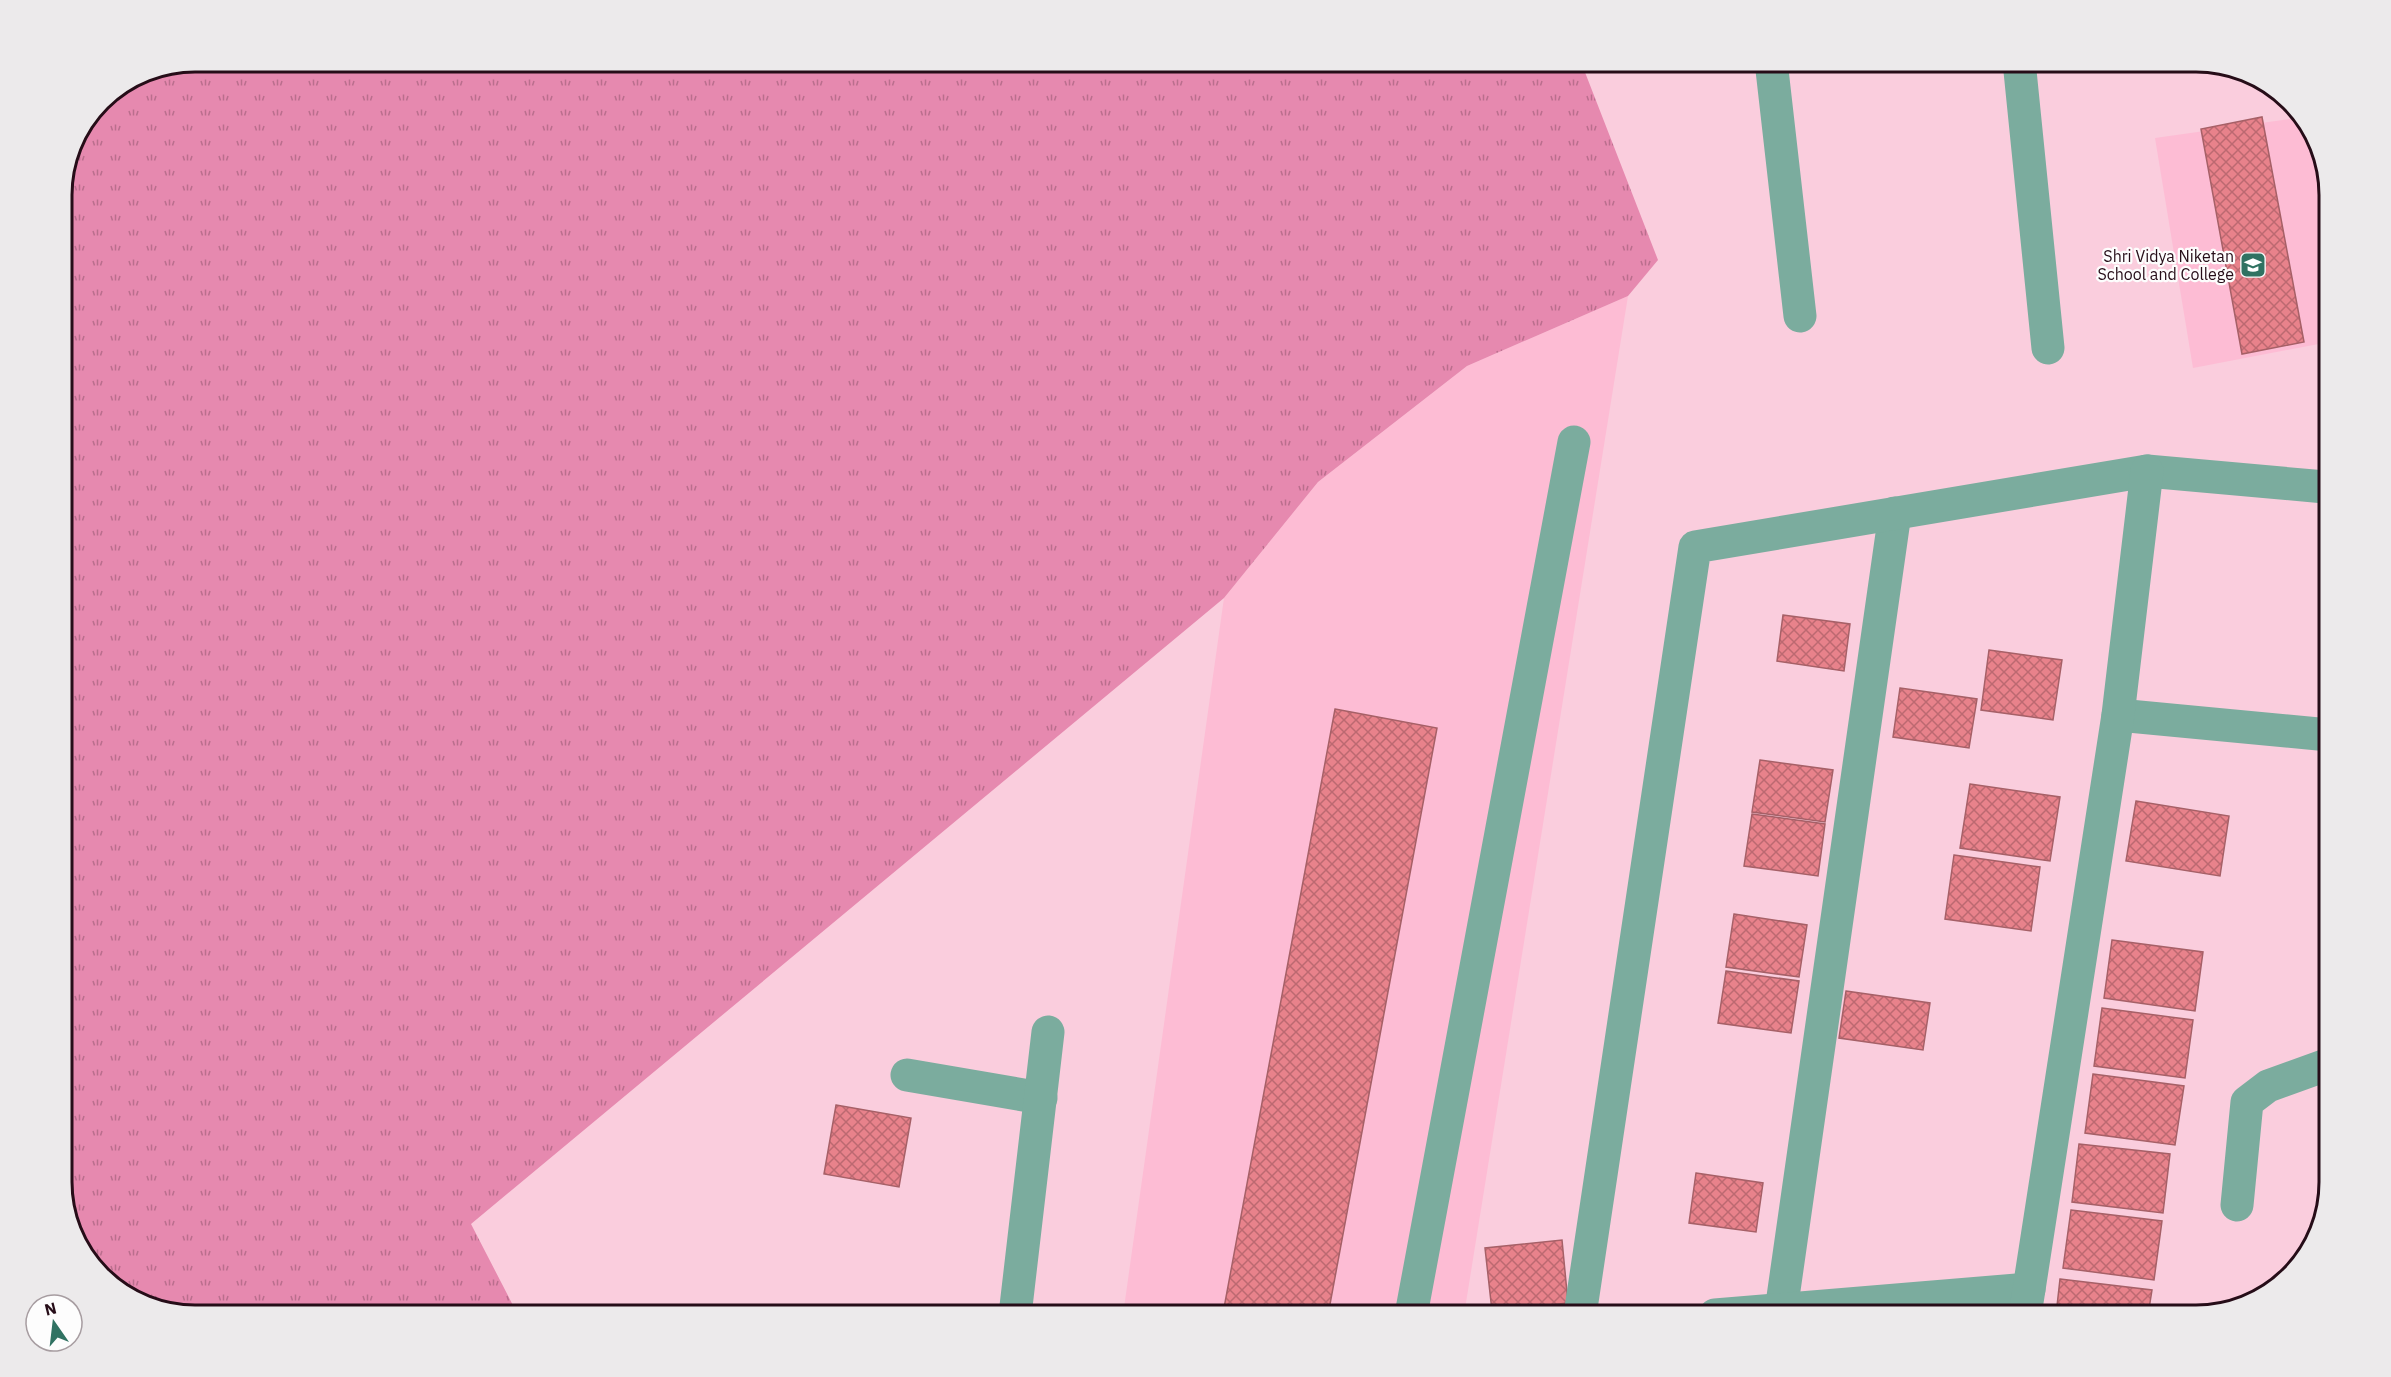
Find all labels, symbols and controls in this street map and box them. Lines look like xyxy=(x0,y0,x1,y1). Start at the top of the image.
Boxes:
place label: Shri Vidya Niketan School and College xyxy=(2097,246,2234,284)
school or university icon: Shri Vidya Niketan School and College xyxy=(2238,250,2268,280)
north arrow xyxy=(24,1293,84,1353)
text: N xyxy=(42,1297,58,1320)

